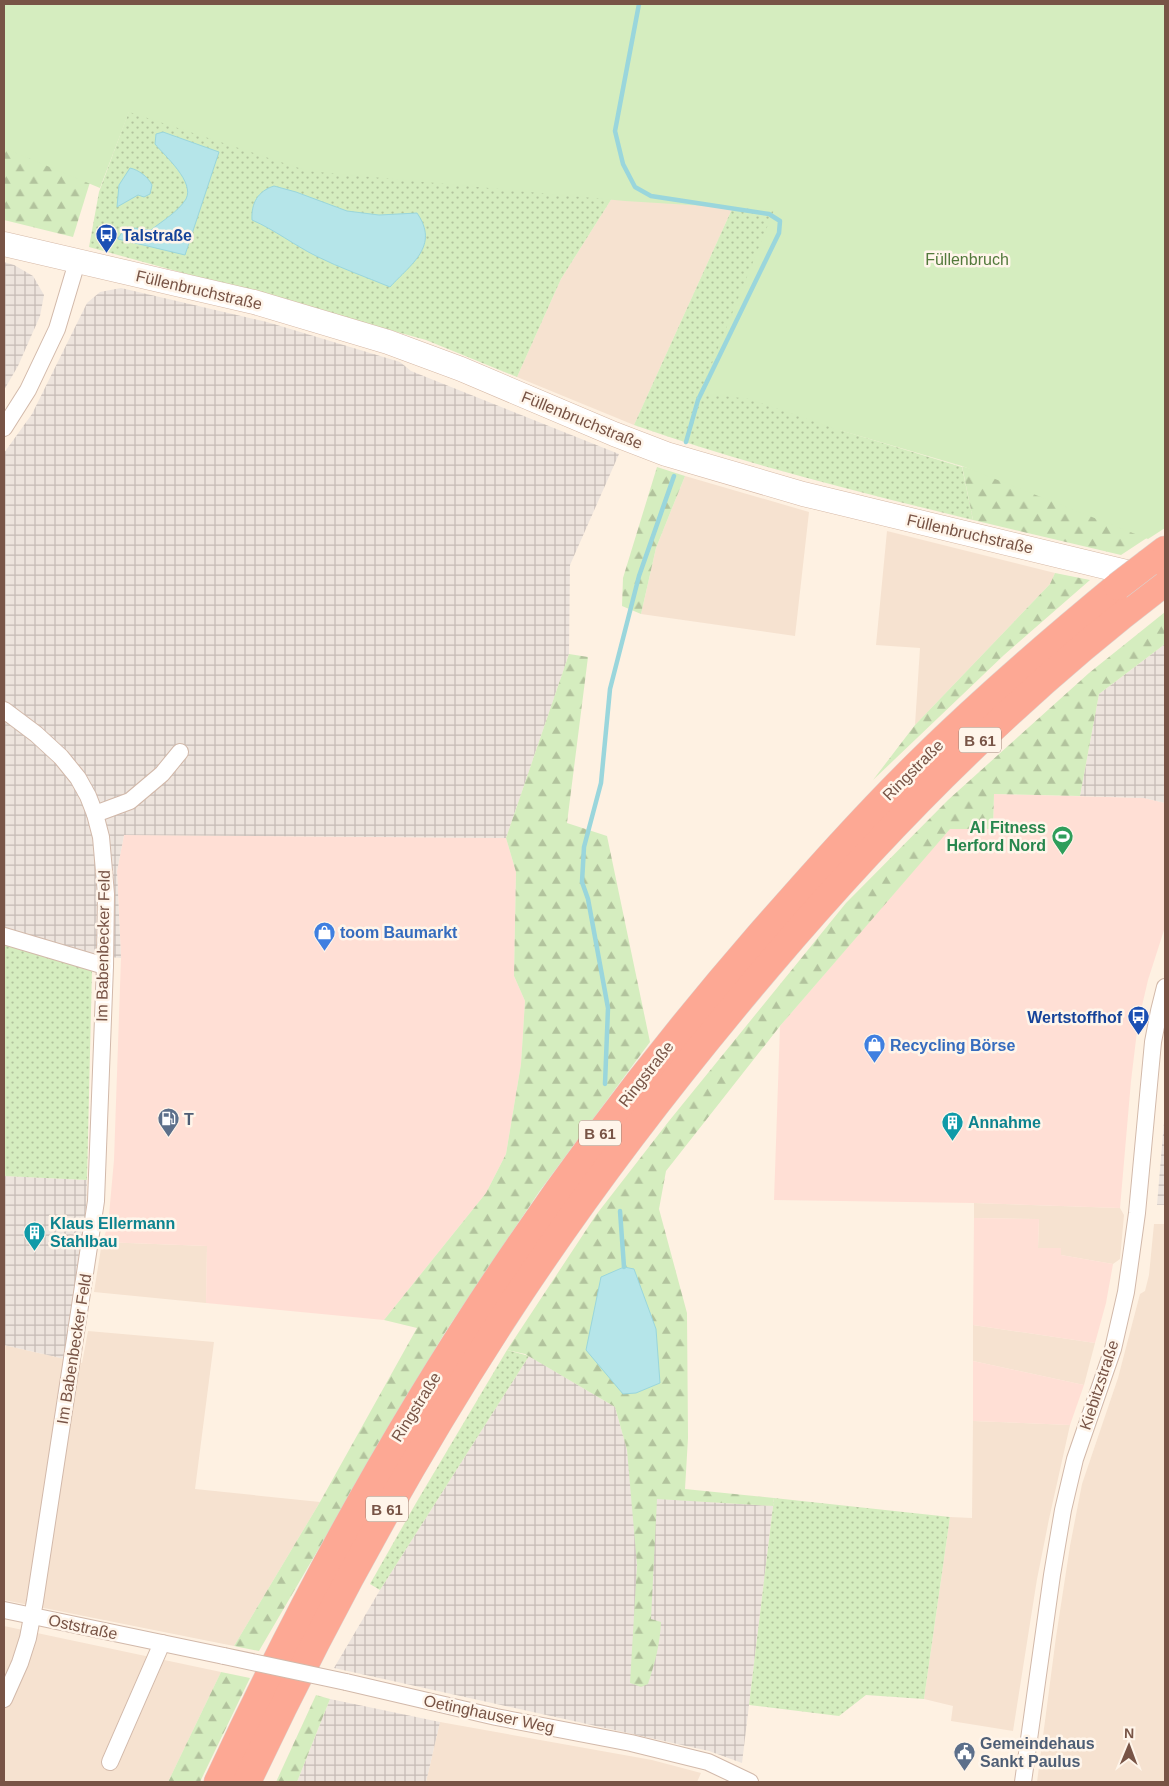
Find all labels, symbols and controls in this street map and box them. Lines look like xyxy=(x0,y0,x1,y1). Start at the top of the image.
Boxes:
bus stop icon: Talstraße xyxy=(94,223,118,254)
place label: Talstraße xyxy=(122,227,192,244)
park label: Füllenbruch xyxy=(925,251,1009,268)
street label: Füllenbruchstraße xyxy=(134,267,264,313)
street label: Füllenbruchstraße xyxy=(519,388,645,452)
street label: Füllenbruchstraße xyxy=(905,511,1035,557)
road number: B 61 xyxy=(959,728,1001,752)
street label: Ringstraße xyxy=(879,736,947,804)
place label: AI Fitness Herford Nord xyxy=(946,819,1046,854)
sports icon: AI Fitness Herford Nord xyxy=(1050,824,1074,855)
street label: Im Babenbecker Feld xyxy=(93,870,113,1022)
shop icon: toom Baumarkt xyxy=(312,920,336,951)
place label: toom Baumarkt xyxy=(340,924,458,941)
bus stop icon: Wertstoffhof xyxy=(1126,1005,1150,1036)
place label: Wertstoffhof xyxy=(1027,1009,1123,1026)
shop icon: Recycling Börse xyxy=(862,1033,886,1064)
place label: Recycling Börse xyxy=(890,1037,1015,1054)
street label: Ringstraße xyxy=(615,1038,677,1110)
fuel station icon: T xyxy=(156,1107,180,1138)
building icon: Annahme xyxy=(940,1110,964,1141)
place label: T xyxy=(184,1111,194,1128)
place label: Annahme xyxy=(968,1114,1041,1131)
road number: B 61 xyxy=(579,1120,621,1146)
place label: Klaus Ellermann Stahlbau xyxy=(50,1215,175,1250)
building icon: Klaus Ellermann Stahlbau xyxy=(22,1220,46,1251)
street label: Im Babenbecker Feld xyxy=(54,1273,94,1425)
street label: Kiebitzstraße xyxy=(1076,1338,1122,1432)
street label: Ringstraße xyxy=(388,1369,444,1445)
road number: B 61 xyxy=(366,1496,408,1522)
street label: Oststraße xyxy=(47,1611,119,1643)
street label: Oetinghauser Weg xyxy=(422,1692,556,1736)
north arrow xyxy=(1104,1721,1154,1771)
text: N xyxy=(1124,1725,1134,1741)
place label: Gemeindehaus Sankt Paulus xyxy=(980,1735,1095,1770)
public building icon: Gemeindehaus Sankt Paulus xyxy=(952,1740,976,1771)

